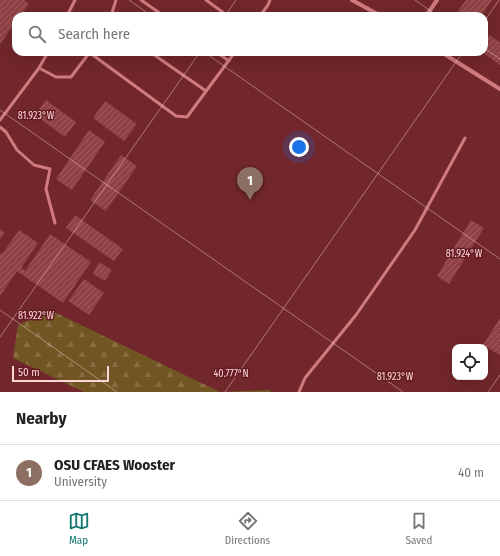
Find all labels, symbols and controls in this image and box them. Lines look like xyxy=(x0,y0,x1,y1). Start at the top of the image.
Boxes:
search box xyxy=(12,12,488,56)
icon: search xyxy=(26,23,48,45)
text: Search here xyxy=(58,25,130,43)
text: 81.923°W xyxy=(18,110,55,122)
your location xyxy=(289,137,309,157)
pin: 1 xyxy=(237,167,263,200)
text: 81.924°W xyxy=(446,248,483,260)
text: 81.922°W xyxy=(18,310,55,322)
map controls xyxy=(452,344,488,380)
button: locate xyxy=(452,344,488,380)
scale bar xyxy=(12,364,109,383)
text: 50 m xyxy=(18,366,40,379)
text: 40.777°N xyxy=(213,368,249,380)
text: 81.923°W xyxy=(377,371,414,383)
text: Nearby xyxy=(16,408,67,429)
text: OSU CFAES Wooster xyxy=(54,456,175,474)
text: 1 xyxy=(26,465,32,480)
text: 40 m xyxy=(458,465,484,480)
text: University xyxy=(54,474,107,489)
tab: Map xyxy=(68,510,90,547)
tab: Directions xyxy=(225,510,270,547)
tab: Saved xyxy=(406,510,432,547)

